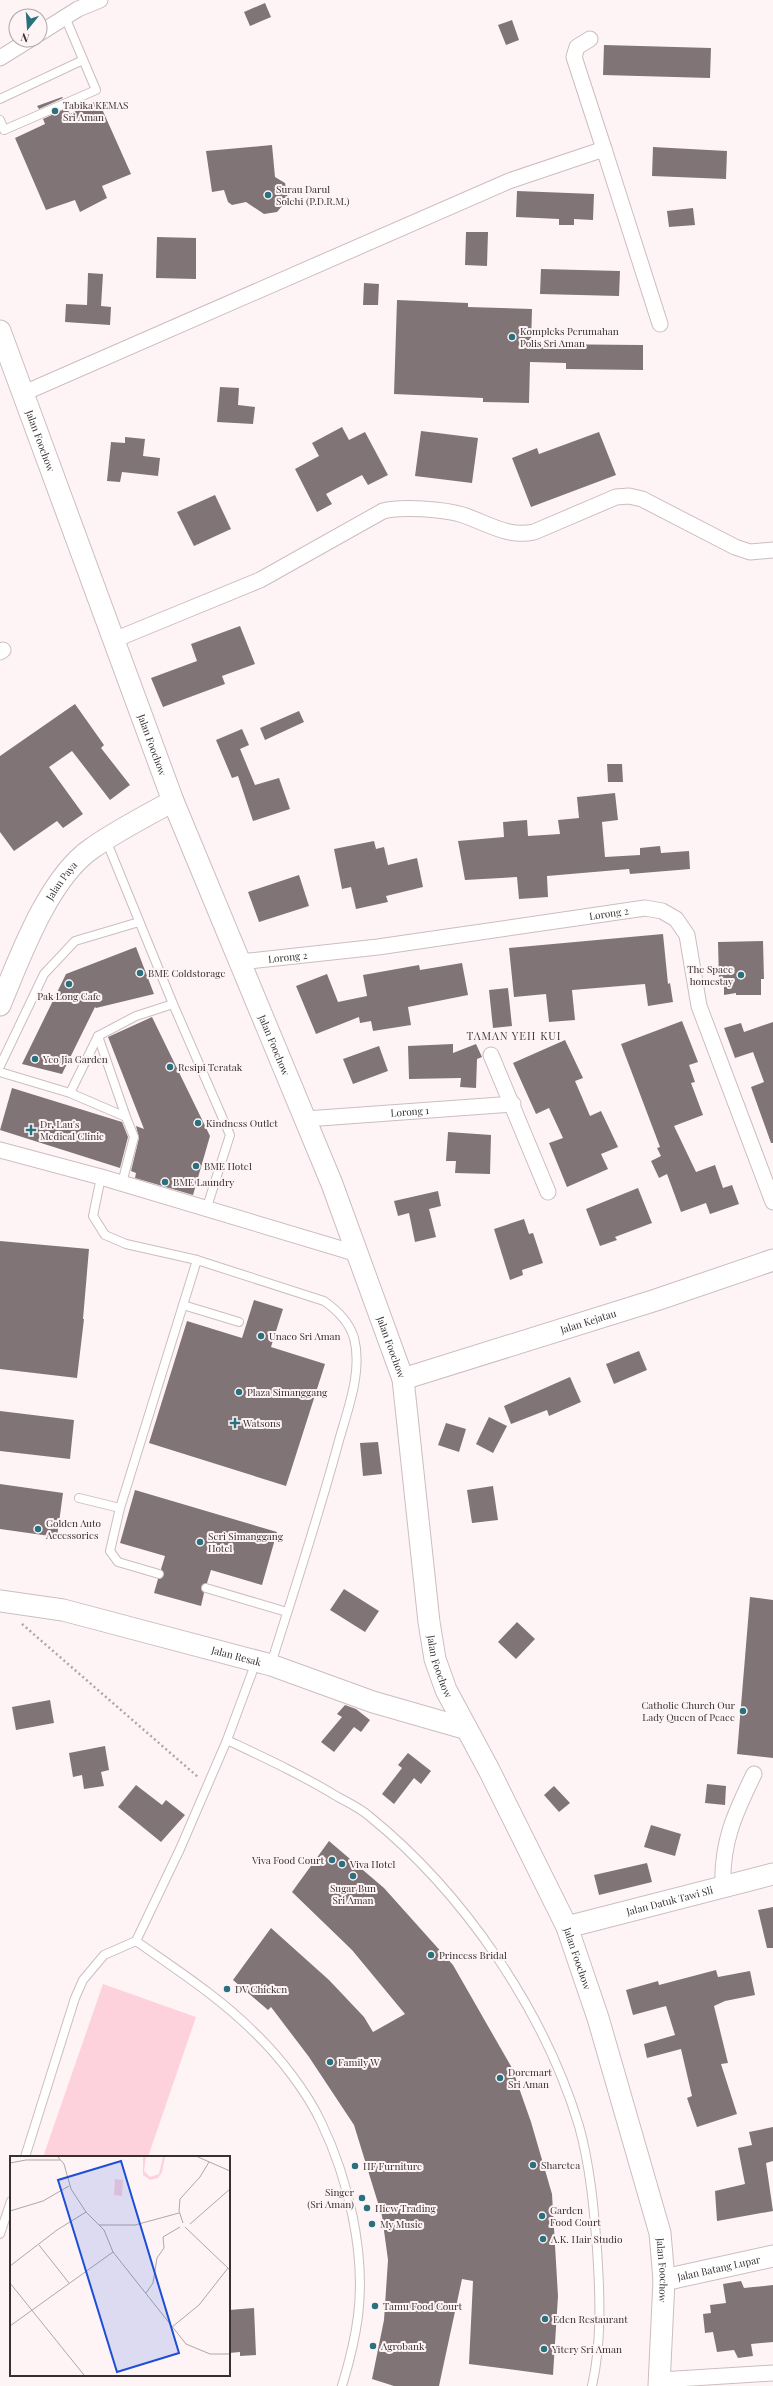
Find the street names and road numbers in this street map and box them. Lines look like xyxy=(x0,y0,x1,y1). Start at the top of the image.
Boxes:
street label: Jalan Foochow xyxy=(22,407,58,474)
street label: Jalan Foochow xyxy=(134,711,170,778)
street label: Jalan Paya xyxy=(42,858,80,904)
street label: Lorong 2 xyxy=(588,903,630,923)
street label: Lorong 2 xyxy=(267,948,308,966)
street label: Jalan Foochow xyxy=(255,1012,293,1078)
street label: Lorong 1 xyxy=(390,1103,430,1120)
street label: Jalan Kejatau xyxy=(557,1306,618,1337)
street label: Jalan Foochow xyxy=(373,1313,409,1380)
street label: Jalan Foochow xyxy=(424,1633,456,1700)
street label: Jalan Resak xyxy=(209,1642,263,1669)
street label: Jalan Datuk Tawi Sli xyxy=(624,1883,715,1919)
street label: Jalan Foochow xyxy=(560,1924,595,1991)
street label: Jalan Foochow xyxy=(653,2236,671,2303)
street label: Jalan Batang Lupar xyxy=(675,2252,762,2284)

